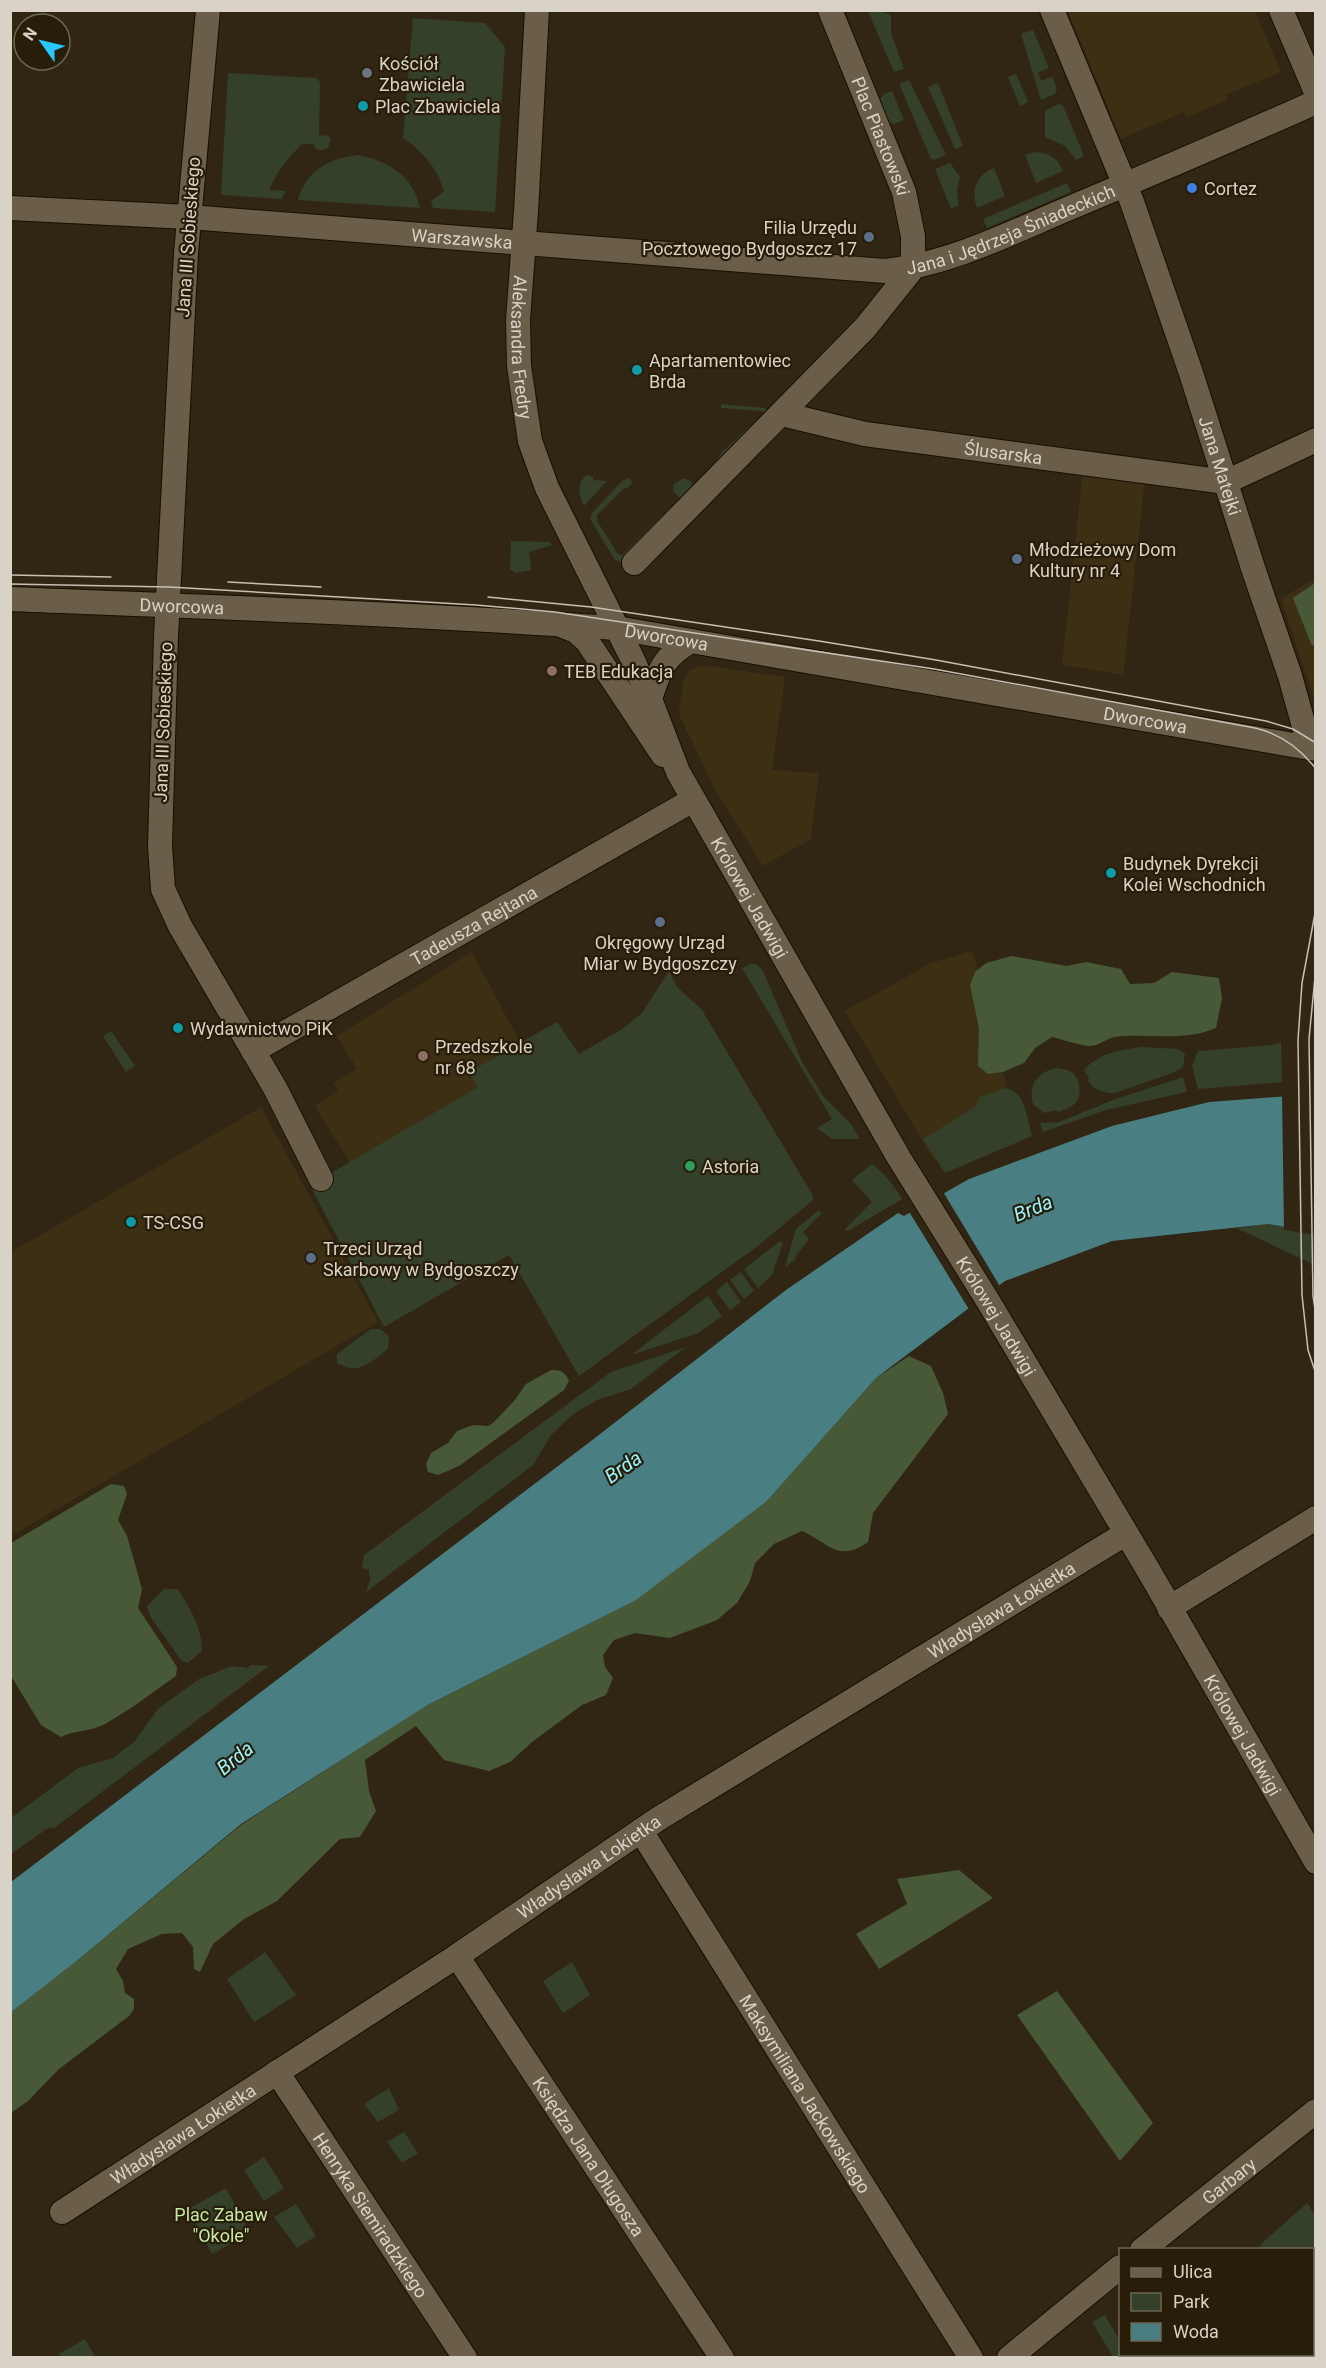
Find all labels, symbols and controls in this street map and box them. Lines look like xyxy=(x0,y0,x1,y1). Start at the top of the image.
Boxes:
north arrow xyxy=(12,12,72,72)
text: N xyxy=(19,24,41,44)
place label: Kościół Zbawiciela xyxy=(379,53,465,95)
marker: Kościół Zbawiciela xyxy=(360,66,374,80)
street label: Plac Piastowski xyxy=(848,73,915,197)
place label: Plac Zbawiciela xyxy=(375,96,501,117)
marker: Plac Zbawiciela xyxy=(356,99,370,113)
street label: Jana III Sobieskiego xyxy=(172,156,204,318)
place label: Cortez xyxy=(1204,178,1257,199)
street label: Jana i Jędrzeja Śniadeckich xyxy=(904,180,1118,278)
marker: Cortez xyxy=(1185,181,1199,195)
place label: Filia Urzędu Pocztowego Bydgoszcz 17 xyxy=(642,217,857,259)
street label: Warszawska xyxy=(411,224,513,253)
marker: Filia Urzędu Pocztowego Bydgoszcz 17 xyxy=(862,230,876,244)
street label: Aleksandra Fredry xyxy=(507,275,537,421)
place label: Apartamentowiec Brda xyxy=(649,350,791,392)
marker: Apartamentowiec Brda xyxy=(630,363,644,377)
street label: Jana Matejki xyxy=(1195,413,1246,518)
street label: Ślusarska xyxy=(963,437,1044,468)
place label: Młodzieżowy Dom Kultury nr 4 xyxy=(1029,539,1176,581)
marker: Młodzieżowy Dom Kultury nr 4 xyxy=(1010,552,1024,566)
street label: Dworcowa xyxy=(139,594,225,618)
street label: Dworcowa xyxy=(623,619,710,654)
street label: Jana III Sobieskiego xyxy=(150,641,176,803)
place label: TEB Edukacja xyxy=(564,661,673,682)
marker: TEB Edukacja xyxy=(545,664,559,678)
street label: Dworcowa xyxy=(1102,702,1189,737)
street label: Królowej Jadwigi xyxy=(707,833,793,962)
place label: Budynek Dyrekcji Kolei Wschodnich xyxy=(1123,853,1266,895)
marker: Budynek Dyrekcji Kolei Wschodnich xyxy=(1104,866,1118,880)
street label: Tadeusza Rejtana xyxy=(407,881,541,969)
marker: Okręgowy Urząd Miar w Bydgoszczy xyxy=(653,915,667,929)
place label: Okręgowy Urząd Miar w Bydgoszczy xyxy=(583,932,737,974)
place label: Wydawnictwo PiK xyxy=(190,1018,333,1039)
marker: Wydawnictwo PiK xyxy=(171,1021,185,1035)
place label: Przedszkole nr 68 xyxy=(435,1036,532,1078)
marker: Przedszkole nr 68 xyxy=(416,1049,430,1063)
place label: Astoria xyxy=(702,1156,759,1177)
marker: Astoria xyxy=(683,1159,697,1173)
water label: Brda xyxy=(1010,1189,1056,1227)
place label: TS-CSG xyxy=(143,1212,204,1233)
marker: TS-CSG xyxy=(124,1215,138,1229)
place label: Trzeci Urząd Skarbowy w Bydgoszczy xyxy=(323,1238,519,1280)
marker: Trzeci Urząd Skarbowy w Bydgoszczy xyxy=(304,1251,318,1265)
street label: Królowej Jadwigi xyxy=(952,1252,1041,1380)
water label: Brda xyxy=(600,1446,646,1488)
street label: Władysława Łokietka xyxy=(924,1557,1079,1663)
street label: Królowej Jadwigi xyxy=(1200,1671,1286,1799)
water label: Brda xyxy=(212,1736,258,1780)
street label: Władysława Łokietka xyxy=(513,1810,664,1923)
street label: Maksymiliana Jackowskiego xyxy=(736,1991,876,2197)
street label: Księdza Jana Długosza xyxy=(529,2073,649,2240)
street label: Władysława Łokietka xyxy=(106,2079,259,2188)
street label: Henryka Siemiradzkiego xyxy=(309,2128,433,2301)
street label: Garbary xyxy=(1198,2153,1260,2209)
park label: Plac Zabaw "Okole" xyxy=(174,2204,268,2246)
legend xyxy=(1119,2248,1314,2356)
text: Ulica xyxy=(1173,2261,1213,2282)
text: Park xyxy=(1173,2291,1210,2312)
text: Woda xyxy=(1173,2321,1219,2342)

